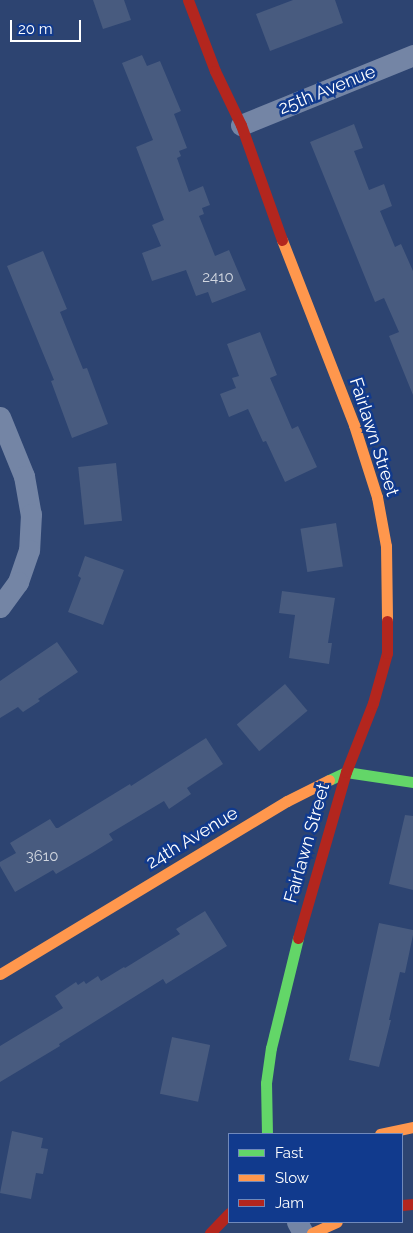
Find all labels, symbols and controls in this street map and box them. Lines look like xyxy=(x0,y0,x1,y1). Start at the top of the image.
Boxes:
scale bar xyxy=(12,10,84,42)
text: 20 m xyxy=(18,20,53,38)
street label: 25th Avenue xyxy=(275,61,379,119)
house number: 2410 xyxy=(202,269,234,287)
street label: Fairlawn Street xyxy=(345,375,403,499)
street label: Fairlawn Street xyxy=(280,781,334,905)
street label: 24th Avenue xyxy=(142,802,242,874)
house number: 3610 xyxy=(26,848,58,866)
legend xyxy=(228,1133,403,1223)
text: Fast xyxy=(275,1144,303,1162)
text: Slow xyxy=(275,1169,309,1187)
text: Jam xyxy=(275,1194,304,1212)

